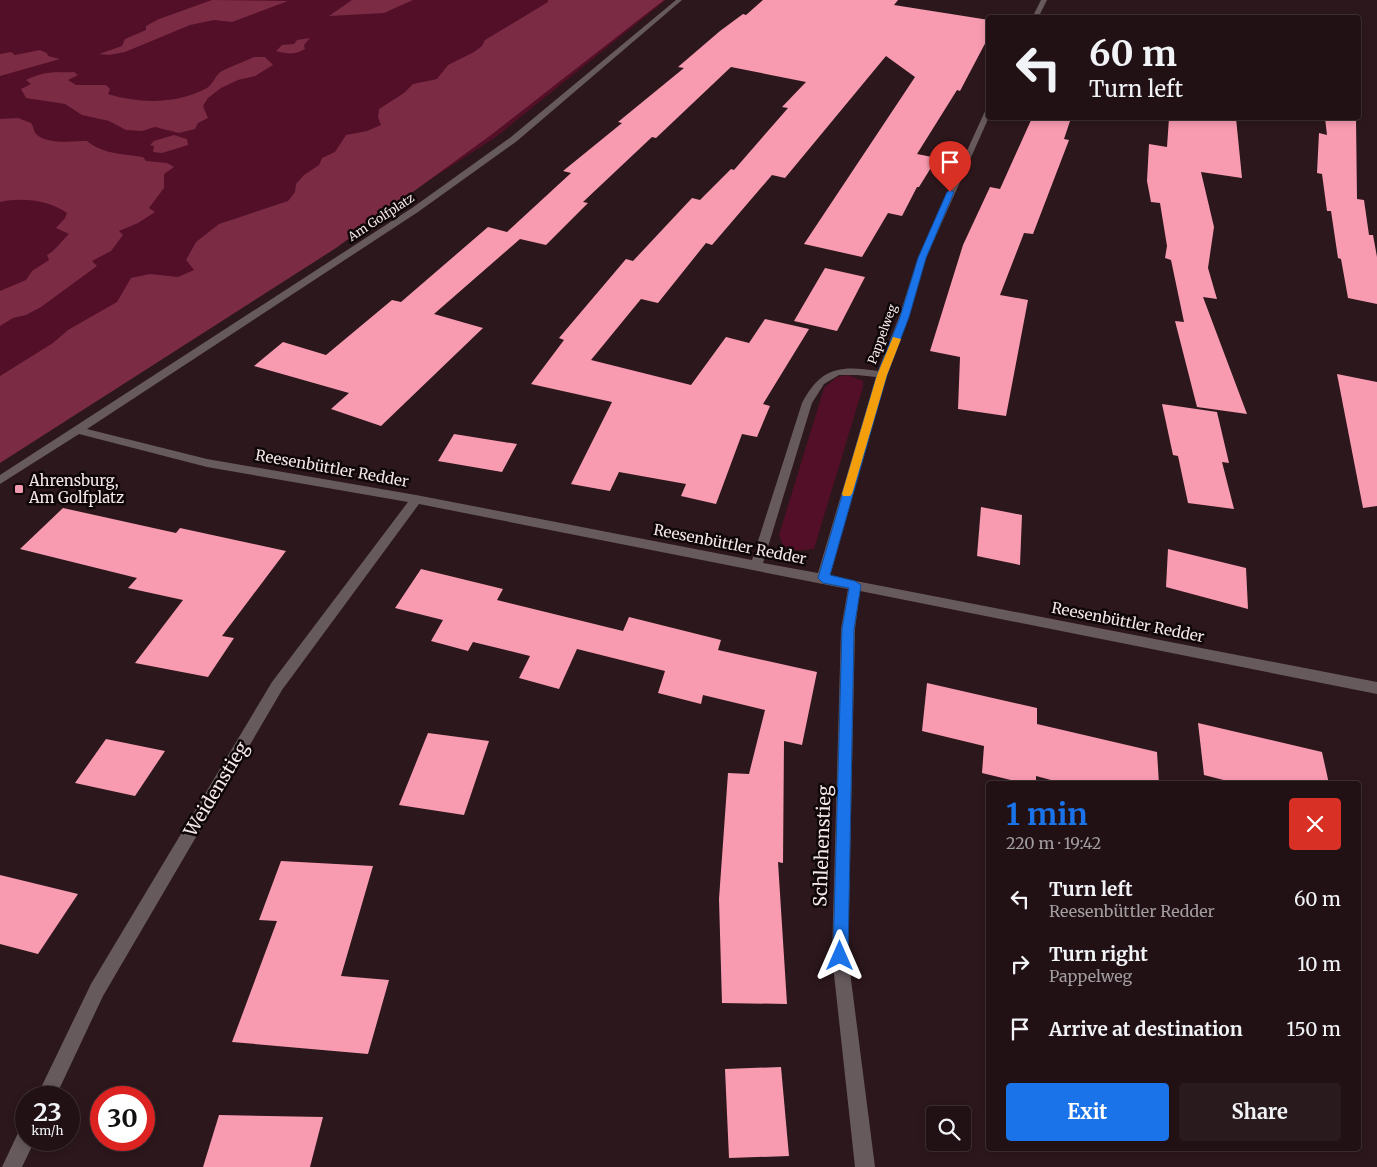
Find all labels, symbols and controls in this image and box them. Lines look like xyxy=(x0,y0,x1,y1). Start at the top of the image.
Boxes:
text: 60 m xyxy=(1089,32,1177,76)
icon: left xyxy=(1006,35,1071,100)
text: Turn left xyxy=(1089,75,1183,103)
pin xyxy=(929,141,971,192)
icon: arrive xyxy=(936,148,964,176)
street label: Am Golfplatz xyxy=(344,190,417,245)
street label: Pappelweg xyxy=(864,301,900,366)
street label: Reesenbüttler Redder xyxy=(254,445,410,491)
place label: Ahrensburg, Am Golfplatz xyxy=(28,471,124,507)
marker: Ahrensburg, Am Golfplatz xyxy=(13,483,25,495)
street label: Reesenbüttler Redder xyxy=(652,520,808,568)
street label: Reesenbüttler Redder xyxy=(1050,598,1206,646)
street label: Weidenstieg xyxy=(178,737,253,841)
street label: Schlehenstieg xyxy=(808,785,836,907)
text: 1 min xyxy=(1006,795,1088,833)
button: close xyxy=(1289,798,1341,850)
text: 220 m · 19:42 xyxy=(1006,833,1101,853)
text: Turn left xyxy=(1049,877,1133,901)
icon: left xyxy=(1006,885,1034,913)
text: 60 m xyxy=(1294,887,1341,911)
text: Reesenbüttler Redder xyxy=(1049,901,1215,921)
position arrow xyxy=(813,929,865,981)
text: Turn right xyxy=(1049,942,1148,966)
icon: right xyxy=(1006,950,1034,978)
text: 10 m xyxy=(1298,952,1341,976)
text: Pappelweg xyxy=(1049,966,1132,986)
icon: arrive xyxy=(1006,1015,1034,1043)
text: Arrive at destination xyxy=(1049,1017,1243,1041)
text: 150 m xyxy=(1287,1017,1341,1041)
button: Exit xyxy=(1006,1083,1169,1141)
button: Share xyxy=(1179,1083,1341,1141)
speed limit sign: 30 xyxy=(90,1086,155,1151)
text: 23 xyxy=(33,1096,62,1128)
map controls xyxy=(926,1106,971,1151)
button: search xyxy=(926,1106,971,1151)
text: km/h xyxy=(32,1123,63,1138)

